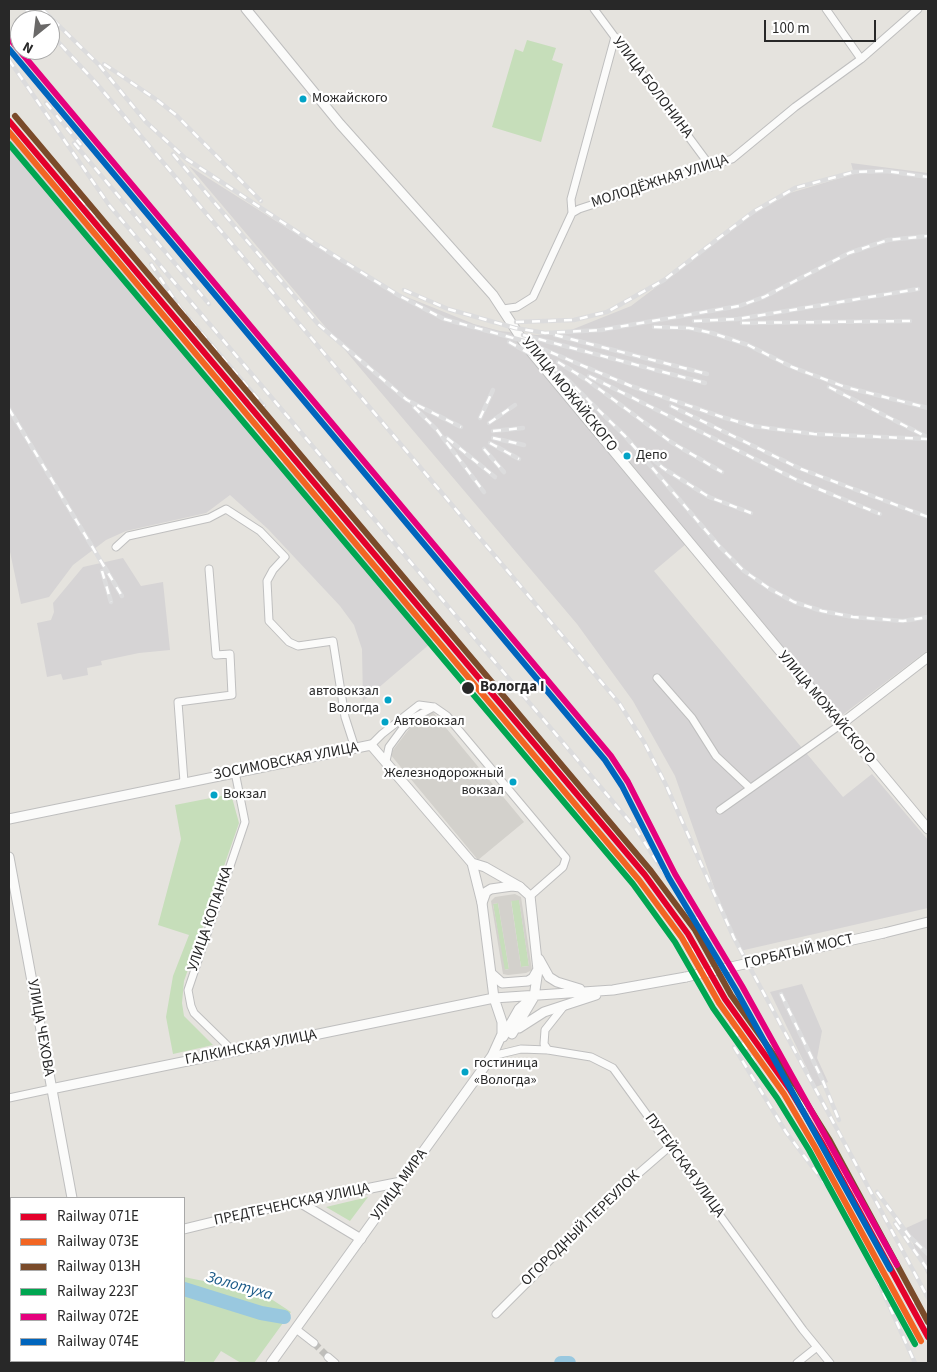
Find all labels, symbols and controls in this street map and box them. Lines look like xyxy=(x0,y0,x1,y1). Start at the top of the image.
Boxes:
north arrow xyxy=(10,10,60,60)
scale bar xyxy=(767,10,880,42)
text: 100 m xyxy=(772,18,810,39)
street label: УЛИЦА БОЛОНИНА xyxy=(608,34,696,142)
text: N xyxy=(19,36,37,58)
place label: Можайского xyxy=(312,91,388,107)
marker: Можайского xyxy=(298,94,308,104)
street label: МОЛОДЁЖНАЯ УЛИЦА xyxy=(589,151,731,213)
street label: УЛИЦА МОЖАЙСКОГО xyxy=(517,334,621,456)
place label: Депо xyxy=(636,448,667,464)
marker: Депо xyxy=(622,451,632,461)
street label: УЛИЦА МОЖАЙСКОГО xyxy=(773,648,879,768)
place label: Вологда I xyxy=(480,679,545,697)
marker: Вологда I xyxy=(460,680,476,696)
place label: автовокзал Вологда xyxy=(309,684,379,716)
marker: автовокзал Вологда xyxy=(383,695,393,705)
place label: Автовокзал xyxy=(394,714,465,730)
marker: Автовокзал xyxy=(380,717,390,727)
street label: ЗОСИМОВСКАЯ УЛИЦА xyxy=(212,739,360,785)
place label: Железнодорожный вокзал xyxy=(384,766,504,799)
marker: Железнодорожный вокзал xyxy=(508,777,518,787)
place label: Вокзал xyxy=(223,787,267,803)
marker: Вокзал xyxy=(209,790,219,800)
street label: УЛИЦА КОПАНКА xyxy=(185,864,237,974)
street label: ГОРБАТЫЙ МОСТ xyxy=(743,931,855,973)
street label: УЛИЦА ЧЕХОВА xyxy=(23,978,57,1078)
street label: ГАЛКИНСКАЯ УЛИЦА xyxy=(184,1026,318,1070)
place label: гостиница «Вологда» xyxy=(474,1056,538,1088)
marker: гостиница «Вологда» xyxy=(460,1067,470,1077)
street label: ПУТЕЙСКАЯ УЛИЦА xyxy=(640,1110,728,1222)
street label: УЛИЦА МИРА xyxy=(368,1146,432,1224)
street label: ОГОРОДНЫЙ ПЕРЕУЛОК xyxy=(518,1168,644,1290)
street label: ПРЕДТЕЧЕНСКАЯ УЛИЦА xyxy=(212,1180,372,1230)
legend xyxy=(10,1197,185,1362)
text: Railway 071Е xyxy=(57,1206,139,1227)
text: Railway 073Е xyxy=(57,1231,139,1252)
text: Railway 013Н xyxy=(57,1256,141,1277)
water label: Золотуха xyxy=(203,1268,275,1306)
text: Railway 223Г xyxy=(57,1281,139,1302)
text: Railway 072Е xyxy=(57,1306,139,1327)
text: Railway 074Е xyxy=(57,1331,139,1352)

